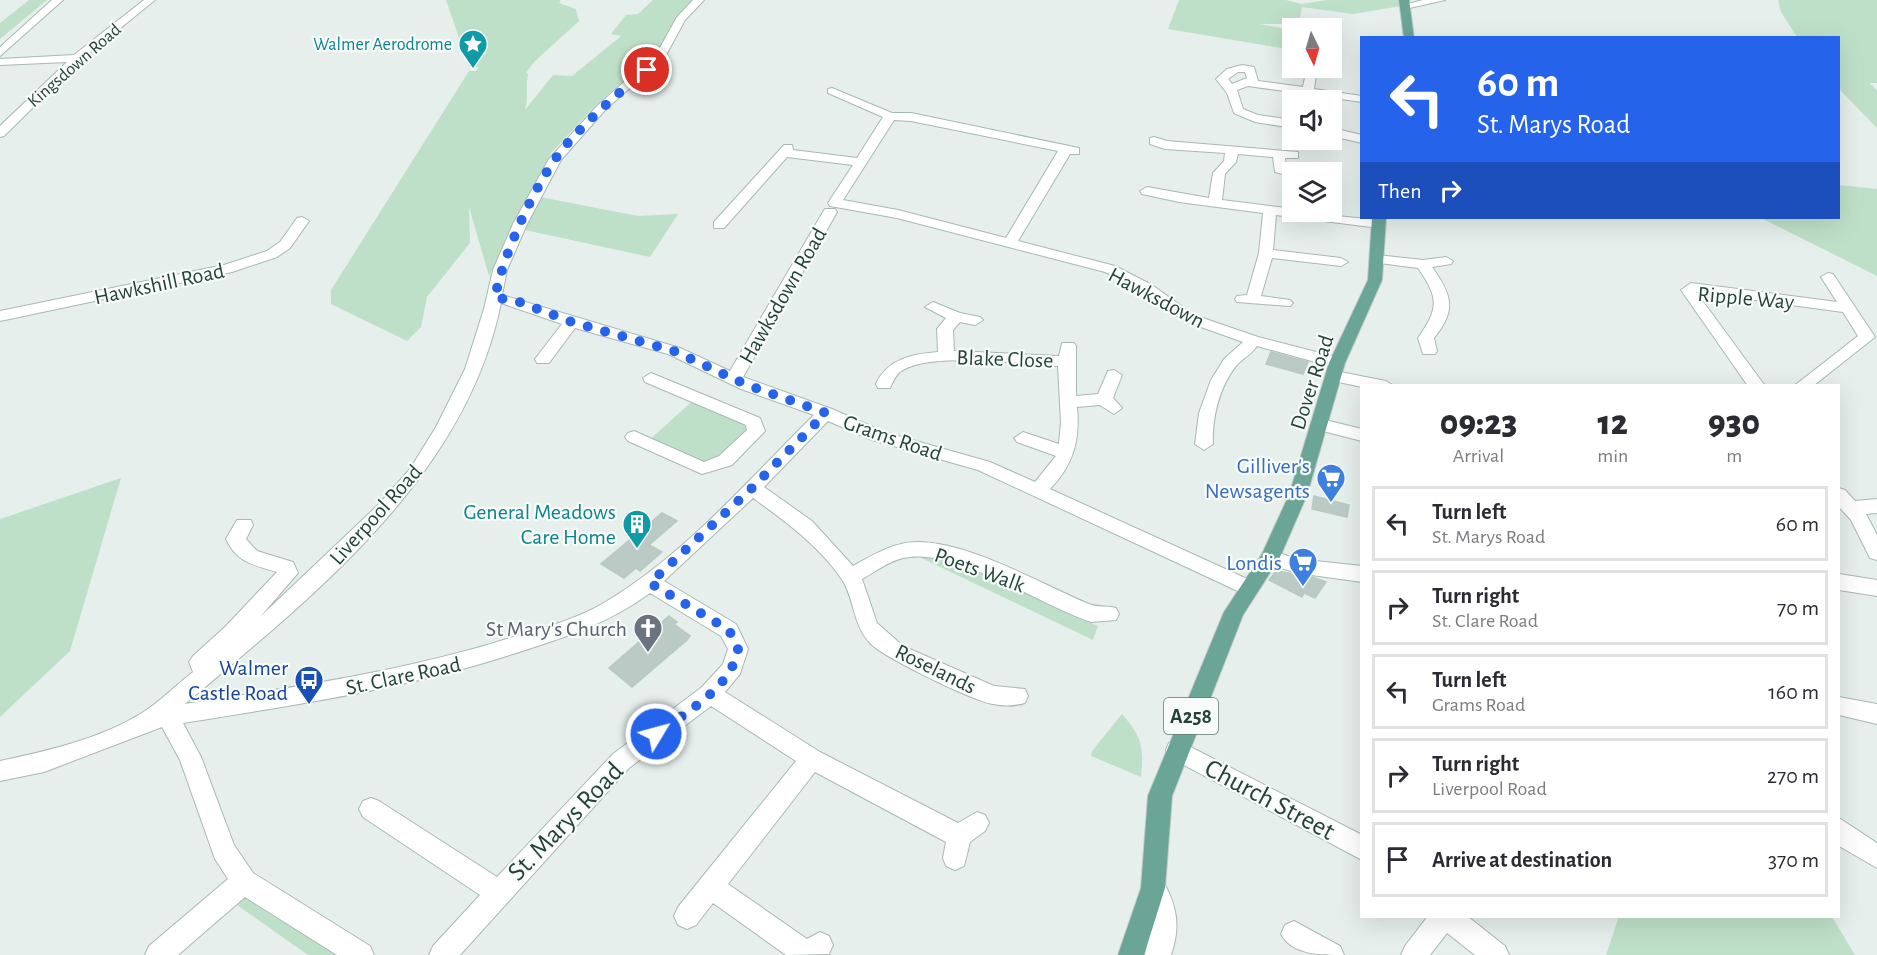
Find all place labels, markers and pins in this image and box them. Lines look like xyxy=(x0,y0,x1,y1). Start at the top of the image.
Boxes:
place icon: Walmer Aerodrome xyxy=(457,28,489,70)
place label: Walmer Aerodrome xyxy=(313,36,452,54)
pin xyxy=(621,44,672,95)
place label: Gilliver's Newsagents xyxy=(1205,455,1310,502)
supermarket icon: Gilliver's Newsagents xyxy=(1315,462,1347,504)
place label: General Meadows Care Home xyxy=(463,501,616,548)
building icon: General Meadows Care Home xyxy=(621,508,653,550)
supermarket icon: Londis xyxy=(1287,546,1319,588)
place label: Londis xyxy=(1226,552,1282,574)
church icon: St Mary's Church xyxy=(632,612,664,654)
place label: St Mary's Church xyxy=(486,618,627,640)
place label: Walmer Castle Road xyxy=(188,657,288,704)
bus stop icon: Walmer Castle Road xyxy=(293,664,325,706)

